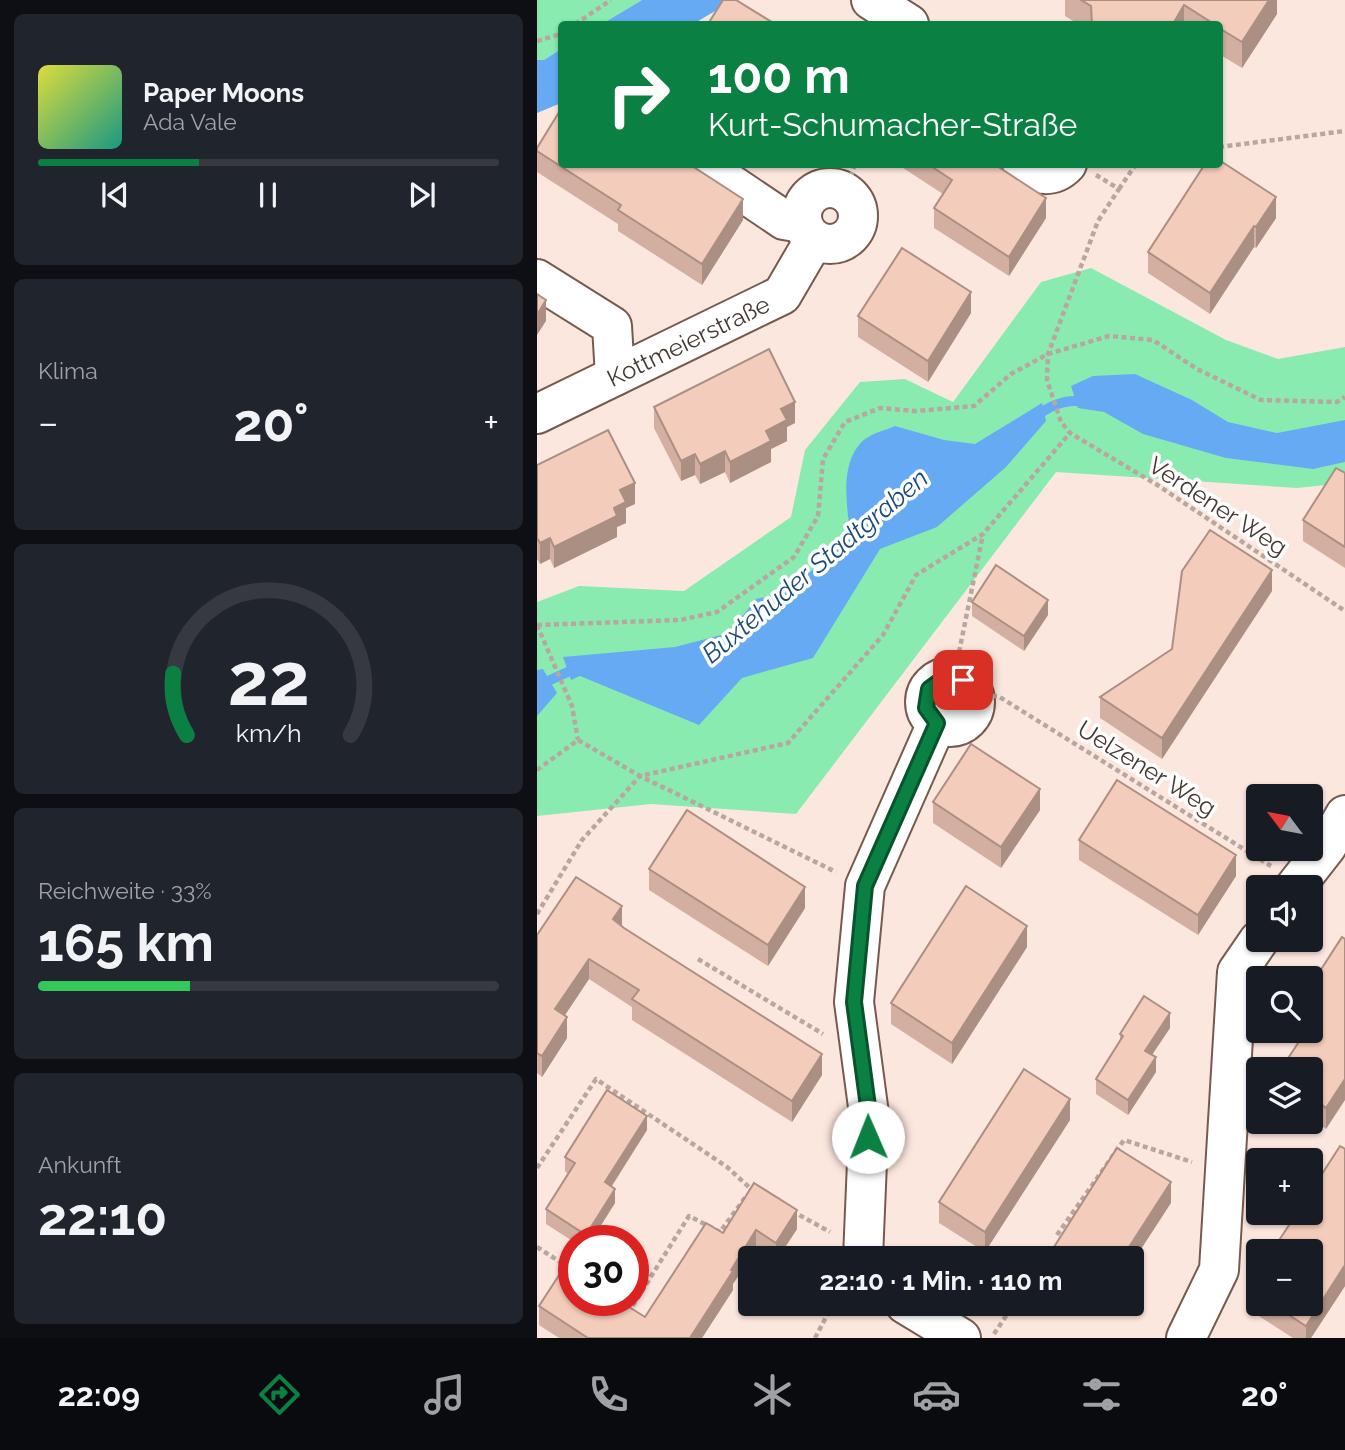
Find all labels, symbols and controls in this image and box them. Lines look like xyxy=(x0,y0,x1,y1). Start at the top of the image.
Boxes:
text: 100 m xyxy=(708,47,850,104)
icon: right xyxy=(593,49,684,140)
text: Paper Moons xyxy=(143,78,304,108)
text: Kurt-Schumacher-Straße xyxy=(708,106,1077,143)
text: Ada Vale xyxy=(143,108,237,135)
icon: previous xyxy=(96,176,134,214)
icon: pause xyxy=(249,176,287,214)
icon: next xyxy=(403,176,441,214)
street label: Kottmeierstraße xyxy=(602,289,774,392)
text: Klima xyxy=(38,357,98,384)
text: 20° xyxy=(233,392,309,453)
text: − xyxy=(38,400,58,445)
text: + xyxy=(483,400,499,445)
street label: Verdener Weg xyxy=(1143,450,1293,562)
water label: Buxtehuder Stadtgraben xyxy=(696,463,934,669)
text: 22 xyxy=(227,637,310,722)
pin xyxy=(933,650,993,710)
icon: arrive xyxy=(944,661,982,699)
street label: Uelzener Weg xyxy=(1072,714,1222,822)
text: km/h xyxy=(236,718,301,748)
north arrow xyxy=(1246,784,1323,861)
map controls xyxy=(1246,784,1323,1316)
button: sound xyxy=(1246,875,1323,952)
text: Reichweite · 33% xyxy=(38,877,212,904)
text: 165 km xyxy=(38,912,214,973)
button: search xyxy=(1246,966,1323,1043)
button: layers xyxy=(1246,1057,1323,1134)
position arrow xyxy=(831,1100,905,1174)
button: + xyxy=(1246,1148,1323,1225)
text: Ankunft xyxy=(38,1151,121,1178)
text: 22:10 xyxy=(38,1186,167,1247)
speed limit sign: 30 xyxy=(558,1225,649,1316)
button: − xyxy=(1246,1239,1323,1316)
text: 22:10 · 1 Min. · 110 m xyxy=(819,1266,1063,1296)
icon: directions xyxy=(255,1370,304,1419)
icon: music xyxy=(420,1370,469,1419)
icon: phone xyxy=(584,1370,633,1419)
icon: climate xyxy=(748,1370,797,1419)
icon: car xyxy=(912,1370,961,1419)
icon: filters xyxy=(1077,1370,1126,1419)
text: 22:09 xyxy=(58,1376,140,1413)
text: 20° xyxy=(1241,1376,1287,1413)

